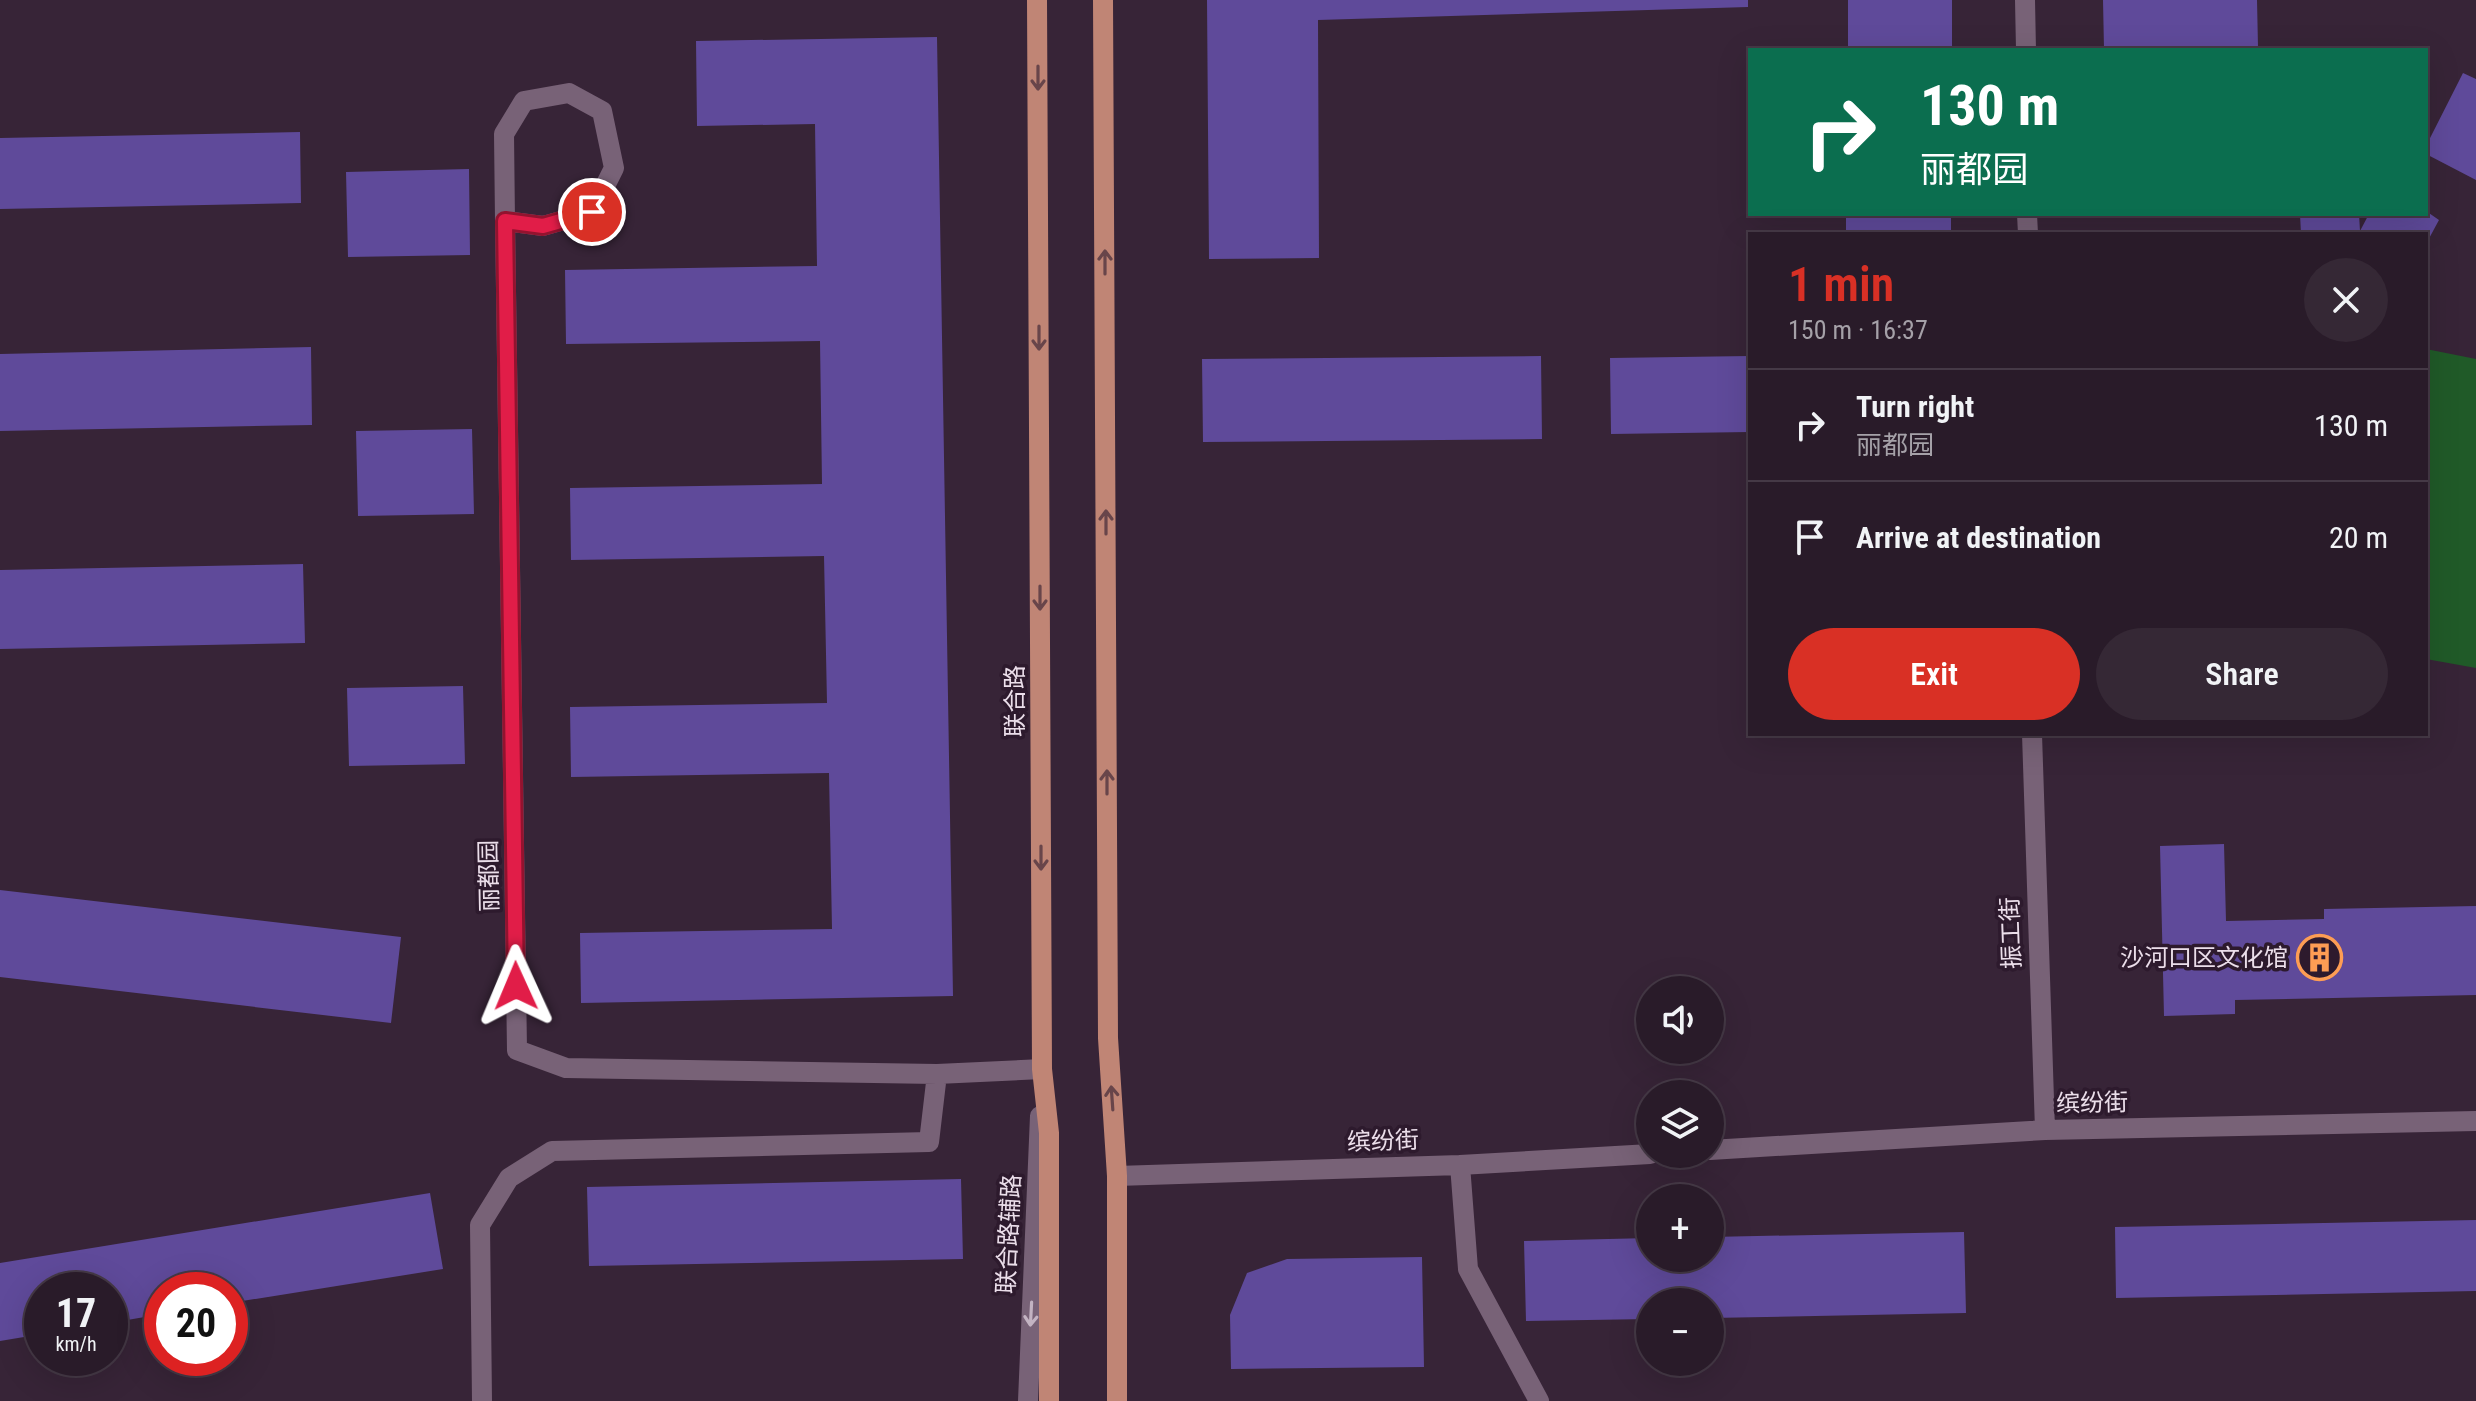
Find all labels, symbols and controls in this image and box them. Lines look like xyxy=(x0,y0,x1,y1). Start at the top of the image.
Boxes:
one-way arrow xyxy=(1030,64,1046,91)
text: 130 m xyxy=(1920,73,2059,139)
icon: right xyxy=(1788,80,1892,184)
text: 丽都园 xyxy=(1920,149,2028,191)
pin xyxy=(558,178,626,246)
icon: arrive xyxy=(570,190,614,234)
one-way arrow xyxy=(1097,249,1113,276)
text: 1 min xyxy=(1788,256,1894,313)
button: close xyxy=(2304,258,2388,342)
text: 150 m · 16:37 xyxy=(1788,315,1928,345)
one-way arrow xyxy=(1031,324,1047,351)
text: Turn right xyxy=(1856,389,1974,424)
icon: right xyxy=(1788,403,1832,447)
text: 130 m xyxy=(2314,408,2388,443)
text: 丽都园 xyxy=(1856,430,1934,460)
one-way arrow xyxy=(1098,509,1114,536)
icon: arrive xyxy=(1788,515,1832,559)
text: Arrive at destination xyxy=(1856,520,2101,555)
text: 20 m xyxy=(2329,520,2388,555)
one-way arrow xyxy=(1032,584,1048,611)
button: Exit xyxy=(1788,628,2080,720)
button: Share xyxy=(2096,628,2388,720)
street label: 联合路 xyxy=(1001,665,1029,737)
one-way arrow xyxy=(1099,769,1115,796)
street label: 丽都园 xyxy=(474,840,504,912)
one-way arrow xyxy=(1033,844,1049,871)
street label: 振工街 xyxy=(1996,897,2026,969)
building icon: 沙河口区文化馆 xyxy=(2295,934,2343,982)
position arrow xyxy=(474,944,558,1028)
place label: 沙河口区文化馆 xyxy=(2120,944,2288,972)
map controls xyxy=(1636,976,1724,1376)
button: sound xyxy=(1636,976,1724,1064)
button: layers xyxy=(1636,1080,1724,1168)
one-way arrow xyxy=(1104,1085,1119,1112)
street label: 缤纷街 xyxy=(2056,1088,2128,1118)
street label: 缤纷街 xyxy=(1347,1126,1419,1156)
street label: 联合路辅路 xyxy=(992,1173,1026,1295)
button: + xyxy=(1636,1184,1724,1272)
speed limit sign: 20 xyxy=(144,1272,248,1376)
button: − xyxy=(1636,1288,1724,1376)
text: 17 xyxy=(56,1290,96,1337)
one-way arrow xyxy=(1024,1300,1039,1327)
text: km/h xyxy=(55,1332,97,1356)

